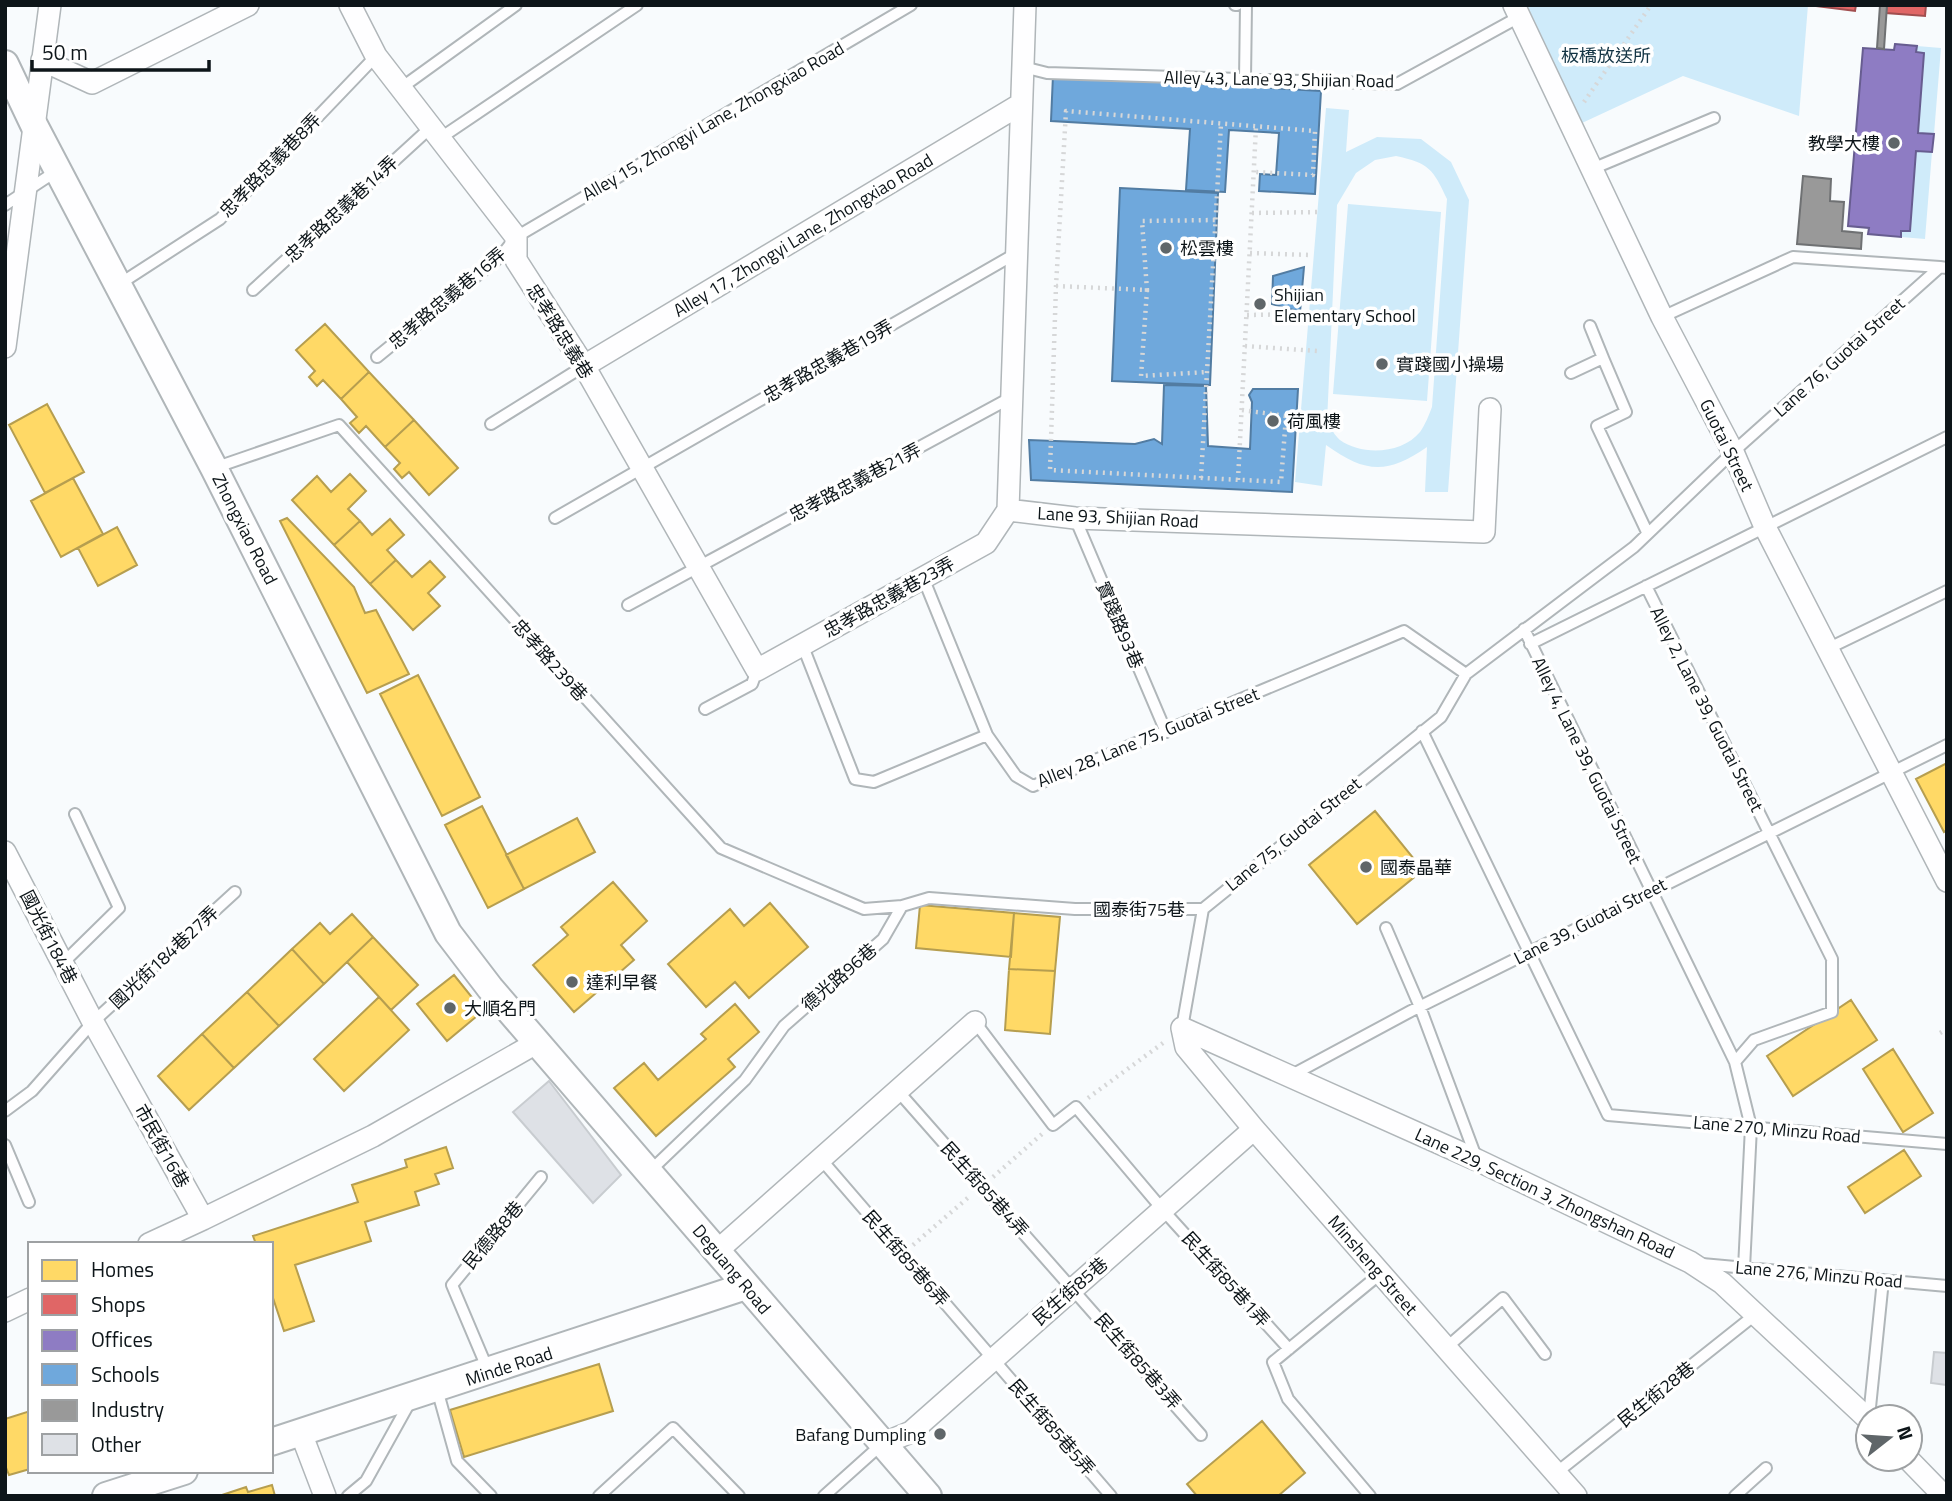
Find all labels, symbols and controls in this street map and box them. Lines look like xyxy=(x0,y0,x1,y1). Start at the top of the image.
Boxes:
scale bar xyxy=(32,28,208,72)
street label: Alley 15, Zhongyi Lane, Zhongxiao Road xyxy=(577,35,849,207)
text: 50 m xyxy=(42,36,88,68)
park label: 板橋放送所 xyxy=(1561,42,1651,69)
street label: Alley 43, Lane 93, Shijian Road xyxy=(1164,63,1394,95)
street label: 忠孝路忠義巷8弄 xyxy=(213,107,327,223)
place label: 教學大樓 xyxy=(1808,130,1880,157)
marker: 教學大樓 xyxy=(1886,135,1902,151)
street label: Alley 17, Zhongyi Lane, Zhongxiao Road xyxy=(668,146,938,324)
street label: 忠孝路忠義巷14弄 xyxy=(278,149,404,269)
place label: 松雲樓 xyxy=(1180,235,1234,262)
marker: 松雲樓 xyxy=(1158,240,1174,256)
street label: 忠孝路忠義巷16弄 xyxy=(382,241,512,355)
street label: 忠孝路忠義巷 xyxy=(520,278,600,384)
place label: Shijian Elementary School xyxy=(1274,281,1416,329)
street label: Lane 76, Guotai Street xyxy=(1767,290,1911,423)
marker: Shijian Elementary School xyxy=(1252,296,1268,312)
street label: 忠孝路忠義巷19弄 xyxy=(758,313,898,409)
place label: 實踐國小操場 xyxy=(1396,351,1504,378)
marker: 實踐國小操場 xyxy=(1374,356,1390,372)
street label: Guotai Street xyxy=(1693,394,1761,496)
place label: 荷風樓 xyxy=(1287,408,1341,435)
marker: 荷風樓 xyxy=(1265,413,1281,429)
street label: 忠孝路忠義巷21弄 xyxy=(784,436,926,528)
street label: Zhongxiao Road xyxy=(205,469,285,589)
street label: Lane 93, Shijian Road xyxy=(1037,499,1199,535)
street label: 忠孝路忠義巷23弄 xyxy=(819,550,959,644)
street label: 實踐路93巷 xyxy=(1090,577,1150,673)
street label: Alley 2, Lane 39, Guotai Street xyxy=(1643,602,1771,817)
street label: 忠孝路239巷 xyxy=(506,613,594,707)
street label: Alley 4, Lane 39, Guotai Street xyxy=(1525,652,1649,868)
street label: Alley 28, Lane 75, Guotai Street xyxy=(1033,680,1264,794)
street label: Lane 75, Guotai Street xyxy=(1219,770,1367,897)
place label: 國泰晶華 xyxy=(1380,854,1452,881)
marker: 國泰晶華 xyxy=(1358,859,1374,875)
street label: Lane 39, Guotai Street xyxy=(1509,870,1672,971)
street label: 國光街184巷 xyxy=(14,885,84,989)
street label: 國泰街75巷 xyxy=(1093,896,1185,923)
street label: 國光街184巷27弄 xyxy=(103,899,225,1015)
street label: 德光路96巷 xyxy=(795,937,883,1017)
place label: 達利早餐 xyxy=(586,969,658,996)
marker: 達利早餐 xyxy=(564,974,580,990)
place label: 大順名門 xyxy=(464,995,536,1022)
marker: 大順名門 xyxy=(442,1000,458,1016)
street label: 市民街16巷 xyxy=(128,1099,196,1193)
street label: Lane 270, Minzu Road xyxy=(1692,1108,1862,1150)
street label: Lane 229, Section 3, Zhongshan Road xyxy=(1411,1121,1679,1265)
street label: 民生街85巷4弄 xyxy=(935,1135,1035,1243)
street label: 民德路8巷 xyxy=(456,1195,530,1275)
street label: 民生街85巷6弄 xyxy=(856,1204,956,1312)
street label: Minsheng Street xyxy=(1322,1209,1425,1322)
street label: Deguang Road xyxy=(686,1218,778,1320)
street label: 民生街85巷1弄 xyxy=(1176,1225,1276,1333)
legend xyxy=(28,1242,273,1473)
street label: 民生街85巷 xyxy=(1026,1251,1114,1331)
text: Homes xyxy=(91,1253,154,1285)
street label: Lane 276, Minzu Road xyxy=(1734,1253,1904,1295)
text: Shops xyxy=(91,1288,146,1320)
street label: 民生街85巷3弄 xyxy=(1088,1307,1188,1415)
text: Offices xyxy=(91,1323,153,1355)
street label: Minde Road xyxy=(462,1339,556,1393)
street label: 民生街28巷 xyxy=(1612,1355,1700,1433)
text: Schools xyxy=(91,1358,160,1390)
street label: 民生街85巷5弄 xyxy=(1002,1373,1102,1481)
text: Industry xyxy=(91,1393,164,1425)
north arrow xyxy=(1854,1403,1924,1473)
place label: Bafang Dumpling xyxy=(795,1421,926,1448)
text: N xyxy=(1890,1422,1922,1443)
marker: Bafang Dumpling xyxy=(932,1426,948,1442)
text: Other xyxy=(91,1428,141,1460)

